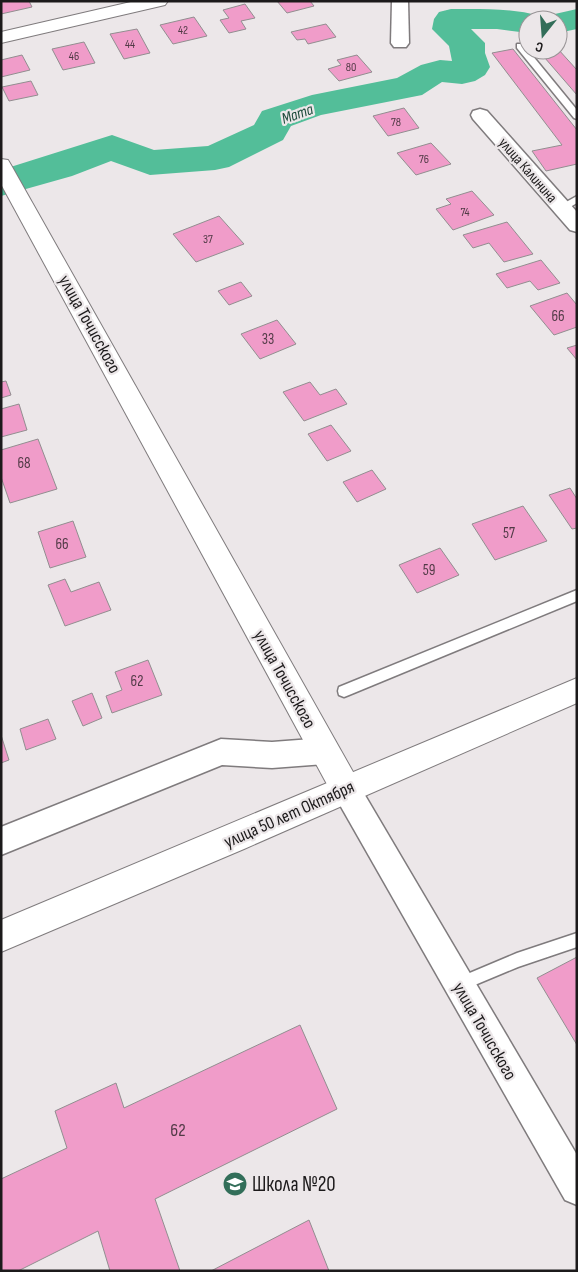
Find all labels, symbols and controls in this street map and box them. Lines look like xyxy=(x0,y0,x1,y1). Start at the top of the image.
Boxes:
north arrow xyxy=(518,10,568,60)
house number: 42 xyxy=(178,23,188,38)
house number: 44 xyxy=(125,37,135,52)
text: С xyxy=(533,38,545,56)
house number: 46 xyxy=(69,49,79,64)
house number: 80 xyxy=(346,60,356,75)
water label: Мата xyxy=(279,100,316,129)
house number: 78 xyxy=(391,115,401,130)
street label: улица Калинина xyxy=(494,134,561,207)
house number: 76 xyxy=(419,152,429,167)
house number: 74 xyxy=(460,205,470,220)
house number: 37 xyxy=(203,232,213,247)
street label: улица Точисского xyxy=(54,272,125,377)
house number: 66 xyxy=(551,307,565,326)
house number: 33 xyxy=(262,330,274,349)
house number: 68 xyxy=(17,454,31,473)
house number: 57 xyxy=(503,524,515,543)
house number: 66 xyxy=(55,535,69,554)
house number: 59 xyxy=(423,561,435,580)
street label: улица Точисского xyxy=(249,627,320,732)
house number: 62 xyxy=(131,672,143,691)
street label: улица 50 лет Октября xyxy=(221,776,358,853)
street label: улица Точисского xyxy=(448,979,521,1084)
house number: 62 xyxy=(170,1120,186,1141)
school or university icon: Школа №20 xyxy=(222,1171,248,1197)
place label: Школа №20 xyxy=(252,1172,336,1197)

